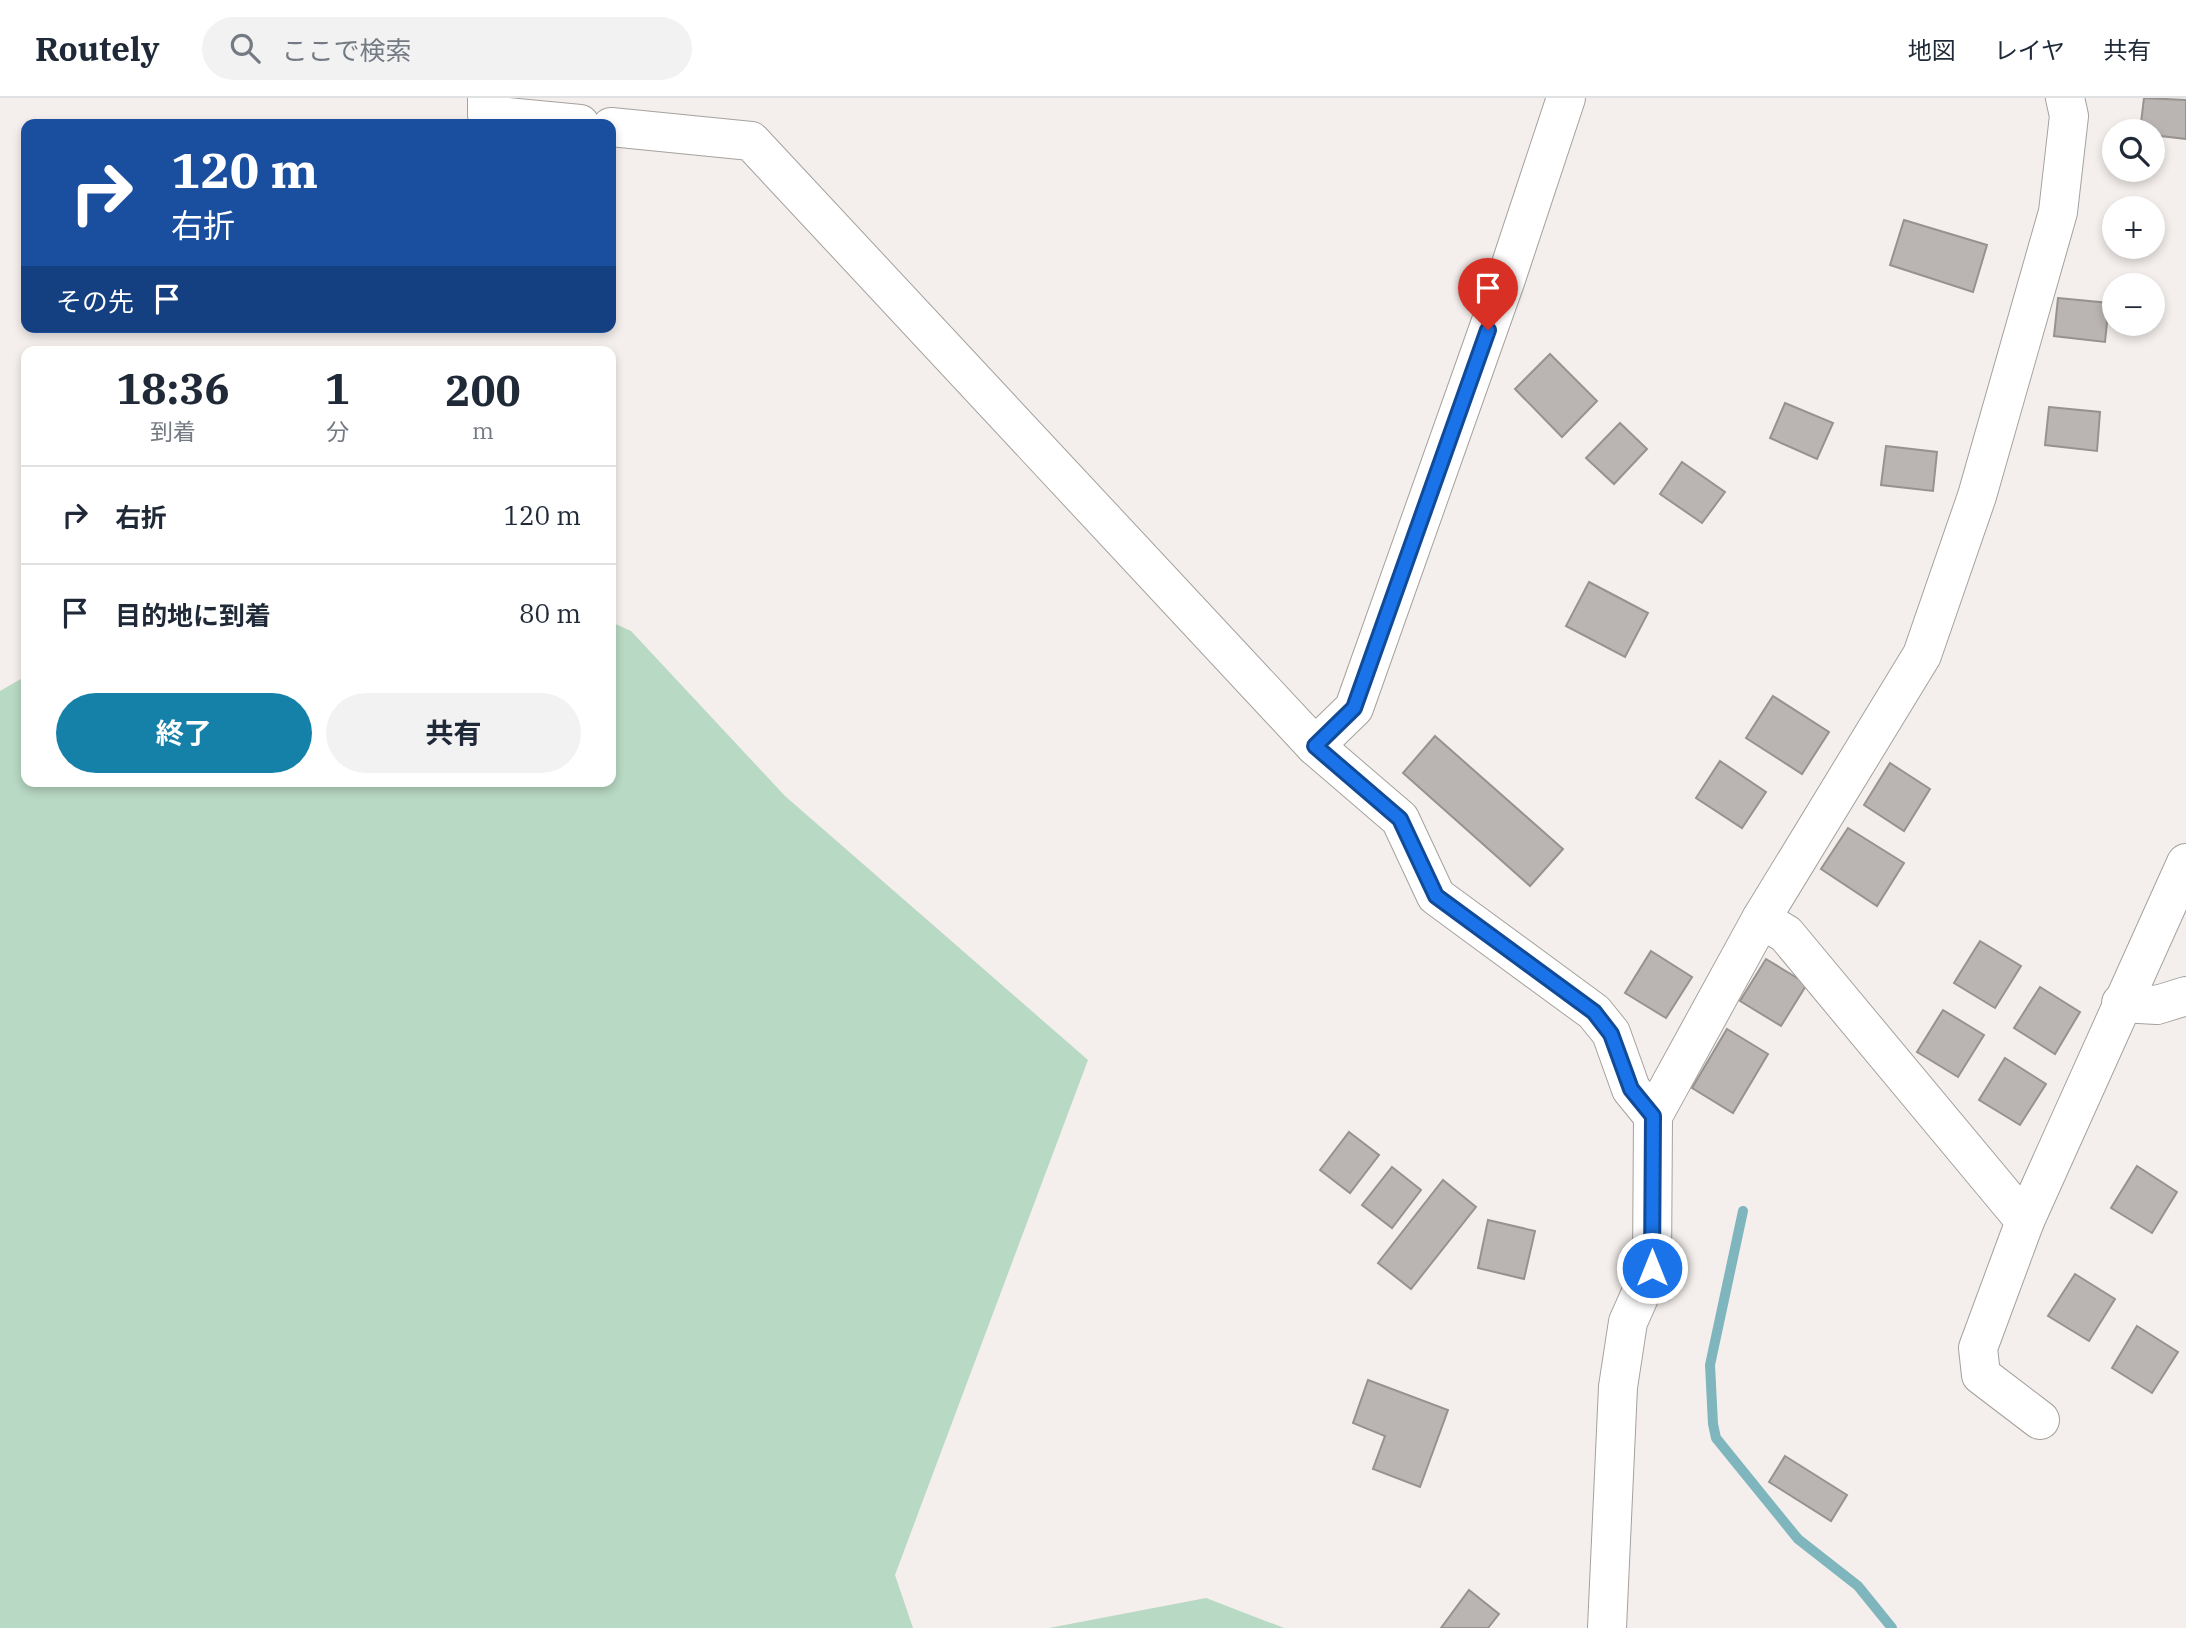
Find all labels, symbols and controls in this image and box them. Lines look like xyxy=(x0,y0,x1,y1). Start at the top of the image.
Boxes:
search box xyxy=(202,17,692,80)
text: Routely xyxy=(35,27,160,70)
icon: search xyxy=(226,29,264,67)
text: ここで検索 xyxy=(282,33,412,67)
text: 地図 xyxy=(1908,34,1956,66)
text: レイヤ xyxy=(1994,34,2065,66)
text: 共有 xyxy=(2103,34,2151,66)
map controls xyxy=(2102,119,2165,336)
button: search xyxy=(2102,119,2165,182)
text: 120 m xyxy=(171,138,318,201)
icon: right xyxy=(56,147,147,238)
button: + xyxy=(2102,196,2165,259)
text: 右折 xyxy=(171,204,235,246)
pin xyxy=(1458,258,1518,330)
icon: arrive xyxy=(1469,269,1507,307)
button: − xyxy=(2102,273,2165,336)
icon: arrive xyxy=(148,280,186,318)
text: その先 xyxy=(56,284,134,318)
text: 18:36 xyxy=(116,361,230,416)
text: 1 xyxy=(325,361,350,416)
text: 200 xyxy=(445,363,521,418)
text: m xyxy=(472,415,494,445)
text: 到着 xyxy=(150,416,196,446)
text: 分 xyxy=(326,416,349,446)
icon: right xyxy=(56,496,94,534)
text: 120 m xyxy=(503,498,581,532)
text: 右折 xyxy=(115,500,167,534)
icon: arrive xyxy=(56,594,94,632)
text: 80 m xyxy=(519,596,581,630)
text: 目的地に到着 xyxy=(115,598,271,632)
button: 終了 xyxy=(56,693,312,773)
button: 共有 xyxy=(326,693,581,773)
position arrow xyxy=(1615,1231,1689,1305)

